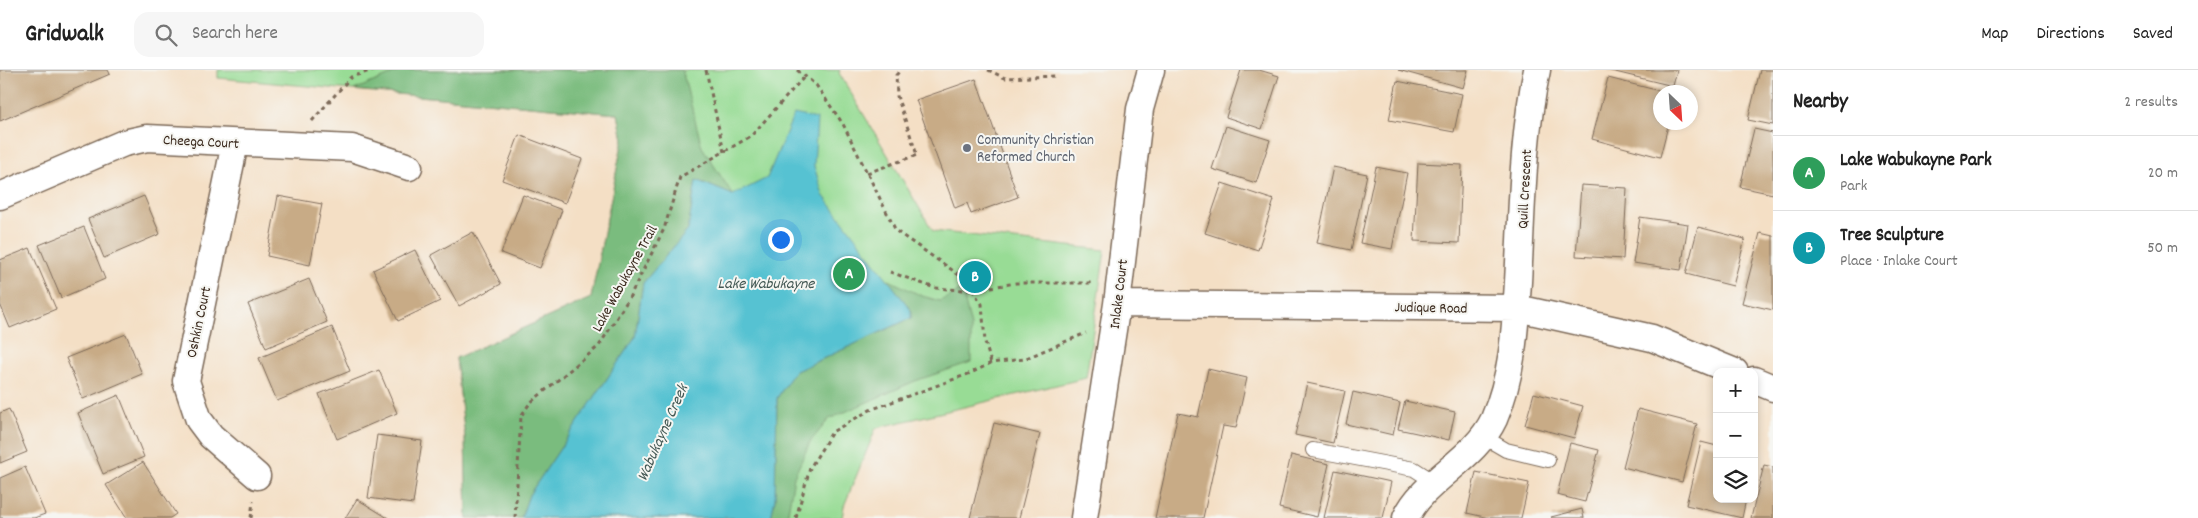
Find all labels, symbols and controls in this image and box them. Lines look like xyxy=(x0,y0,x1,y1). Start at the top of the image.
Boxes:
search box xyxy=(134,12,484,57)
text: Gridwalk xyxy=(25,18,104,52)
icon: search xyxy=(152,21,180,49)
text: Search here xyxy=(192,21,278,48)
text: Map xyxy=(1981,22,2008,47)
text: Directions xyxy=(2036,22,2105,47)
text: Saved xyxy=(2133,22,2173,47)
north arrow xyxy=(1653,85,1698,130)
text: Nearby xyxy=(1793,88,1848,118)
text: 2 results xyxy=(2124,91,2178,114)
street label: Cheega Court xyxy=(162,130,240,156)
place label: Community Christian Reformed Church xyxy=(977,130,1094,169)
marker: Community Christian Reformed Church xyxy=(961,142,973,154)
street label: Quill Crescent xyxy=(1513,148,1539,229)
text: Lake Wabukayne Park xyxy=(1840,148,1992,175)
text: A xyxy=(1805,162,1813,185)
text: 20 m xyxy=(2148,162,2178,185)
text: Park xyxy=(1840,175,1867,198)
street label: Lake Wabukayne Trail xyxy=(587,221,664,336)
text: Tree Sculpture xyxy=(1840,223,1944,250)
your location xyxy=(768,227,794,253)
text: B xyxy=(1805,237,1813,260)
text: 50 m xyxy=(2147,237,2178,260)
text: Place · Inlake Court xyxy=(1840,250,1958,273)
pin: A xyxy=(833,255,865,293)
pin: B xyxy=(959,258,991,296)
street label: Inlake Court xyxy=(1105,258,1135,330)
water label: Lake Wabukayne xyxy=(718,273,815,296)
street label: Oshkin Court xyxy=(182,284,218,360)
street label: Judique Road xyxy=(1394,297,1468,321)
map controls xyxy=(1713,368,1758,503)
button: + xyxy=(1713,368,1758,413)
water label: Wabukayne Creek xyxy=(632,380,695,485)
button: − xyxy=(1713,413,1758,458)
button: layers xyxy=(1713,458,1758,503)

